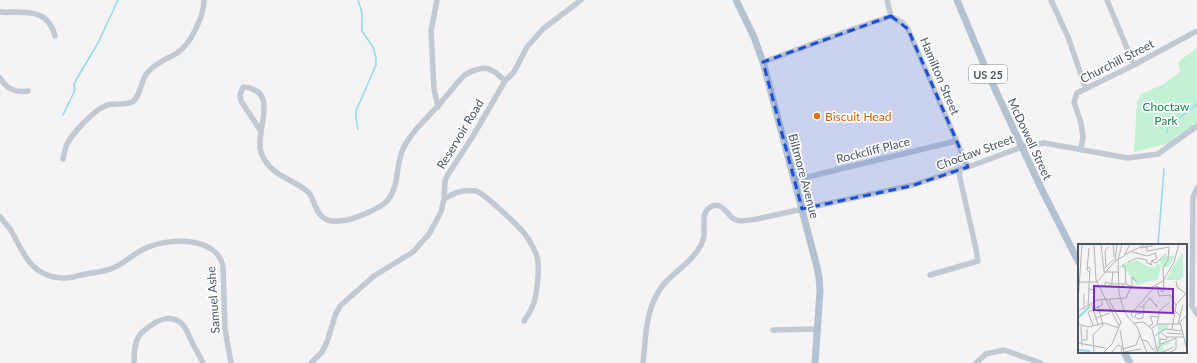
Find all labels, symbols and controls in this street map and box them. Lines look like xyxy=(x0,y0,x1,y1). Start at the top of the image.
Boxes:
street label: Hamilton Street xyxy=(917,35,963,118)
street label: Churchill Street xyxy=(1077,36,1157,86)
road number: US 25 xyxy=(969,65,1007,83)
street label: Reservoir Road xyxy=(433,96,487,172)
street label: McDowell Street xyxy=(1005,96,1056,183)
park label: Choctaw Park xyxy=(1143,99,1190,128)
place label: Biscuit Head xyxy=(825,109,891,124)
marker: Biscuit Head xyxy=(812,111,822,121)
street label: Choctaw Street xyxy=(934,131,1016,173)
street label: Biltmore Avenue xyxy=(785,132,823,220)
street label: Rockcliff Place xyxy=(834,134,912,166)
inset map xyxy=(1078,244,1187,353)
street label: Samuel Ashe xyxy=(203,266,223,334)

